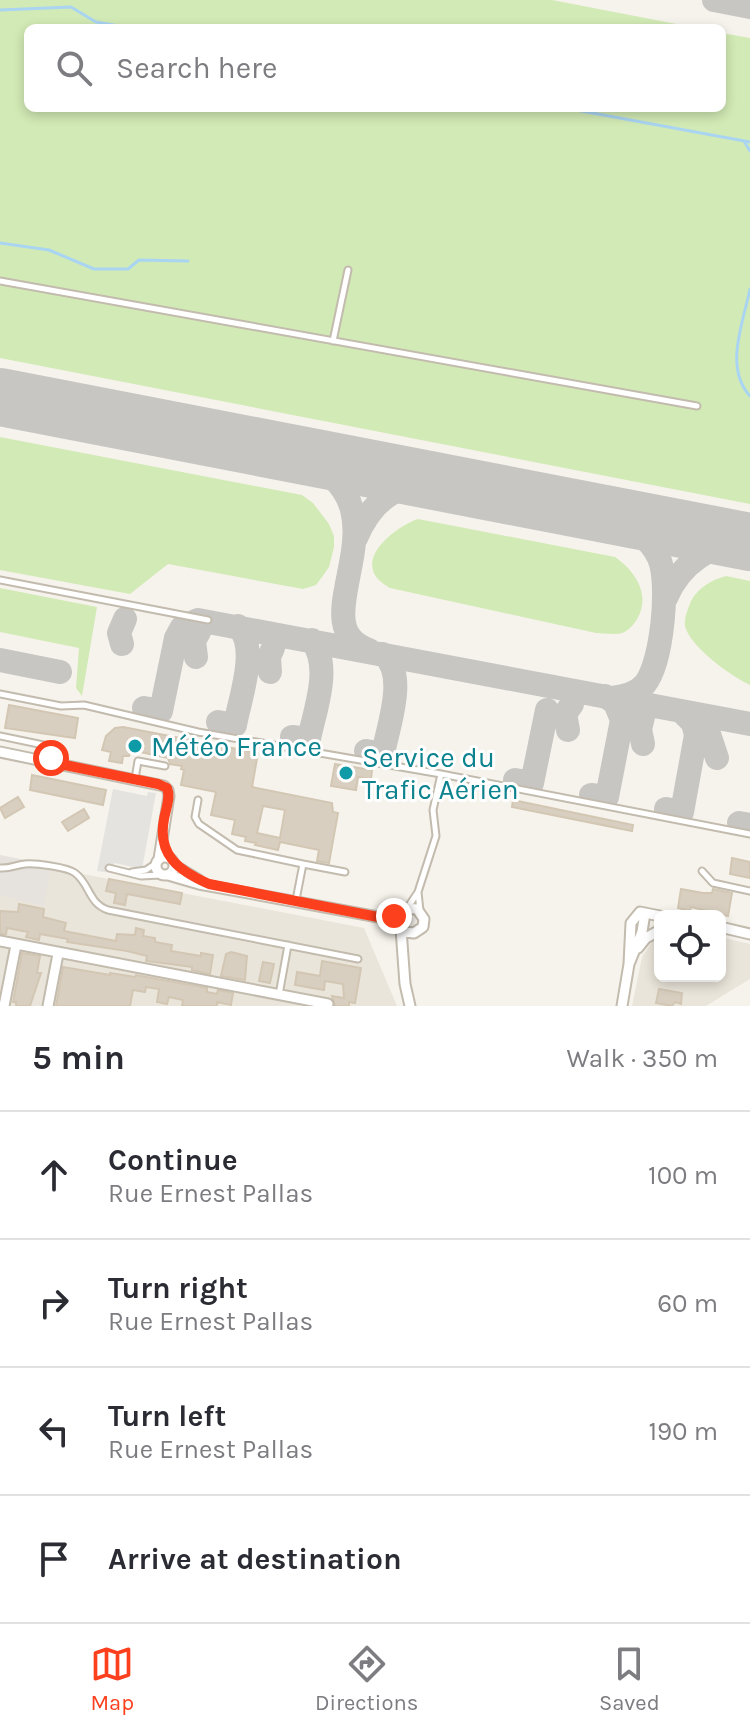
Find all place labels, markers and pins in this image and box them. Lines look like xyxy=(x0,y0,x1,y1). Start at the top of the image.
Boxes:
place label: Météo France xyxy=(151,730,322,763)
marker: Météo France xyxy=(126,737,144,755)
place label: Service du Trafic Aérien xyxy=(362,741,519,806)
marker: Service du Trafic Aérien xyxy=(337,764,355,782)

